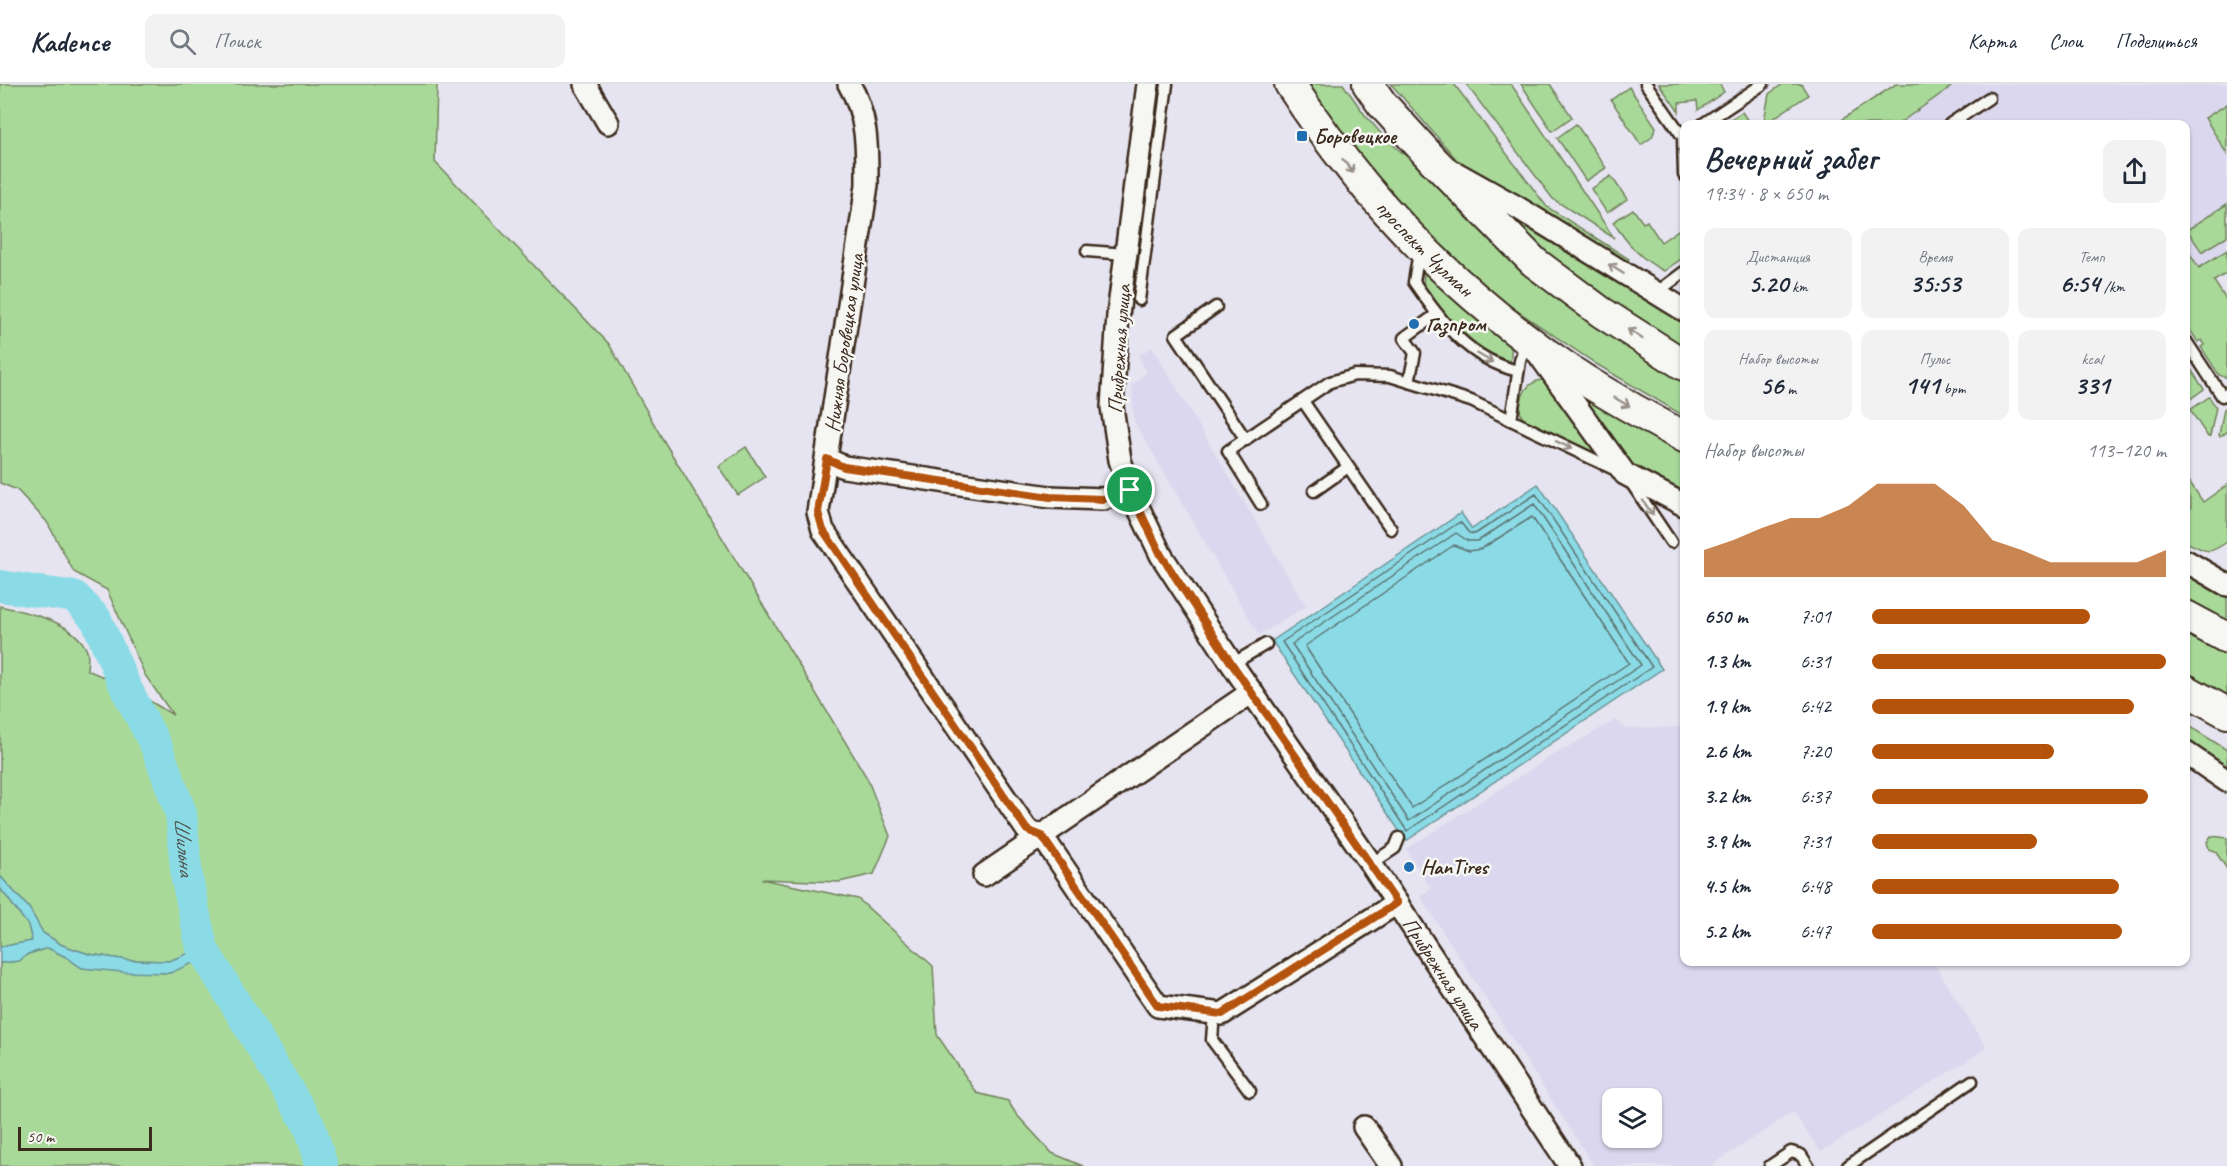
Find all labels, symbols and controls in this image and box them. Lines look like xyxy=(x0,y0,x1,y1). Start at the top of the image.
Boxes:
search box xyxy=(145,14,565,68)
text: Kadence xyxy=(30,24,109,59)
icon: search xyxy=(166,25,199,58)
text: Поиск xyxy=(214,27,261,55)
text: Карта xyxy=(1968,28,2016,54)
text: Слои xyxy=(2049,28,2083,54)
text: Поделиться xyxy=(2116,28,2197,54)
place label: Боровецкое xyxy=(1314,123,1398,149)
marker: Боровецкое xyxy=(1295,129,1309,143)
text: Вечерний забег xyxy=(1704,137,1877,179)
button: share xyxy=(2103,140,2166,203)
one-way arrow xyxy=(1341,158,1354,174)
text: 19:34 · 8 × 650 m xyxy=(1704,181,1828,206)
street label: проспект Чулман xyxy=(1370,195,1479,303)
text: Дистанция xyxy=(1746,247,1810,267)
text: Время xyxy=(1918,247,1952,267)
text: Темп xyxy=(2079,247,2105,267)
street label: Нижняя Боровецкая улица xyxy=(819,250,870,434)
one-way arrow xyxy=(1608,262,1625,274)
text: 5.20 xyxy=(1748,267,1788,300)
text: 35:53 xyxy=(1909,267,1961,300)
text: 6:54 xyxy=(2059,267,2100,300)
text: km xyxy=(1788,277,1808,297)
text: /km xyxy=(2100,277,2125,297)
street label: Прибрежная улица xyxy=(1102,282,1137,414)
place label: Газпром xyxy=(1426,311,1487,338)
marker: Газпром xyxy=(1407,317,1421,331)
one-way arrow xyxy=(1627,328,1644,340)
text: Набор высоты xyxy=(1738,349,1818,369)
text: Пульс xyxy=(1920,349,1950,369)
text: kcal xyxy=(2081,349,2103,369)
one-way arrow xyxy=(1476,352,1493,364)
text: 56 xyxy=(1760,369,1783,402)
text: 141 xyxy=(1905,369,1940,402)
text: 331 xyxy=(2074,369,2110,402)
text: m xyxy=(1783,379,1796,399)
text: bpm xyxy=(1940,379,1965,399)
one-way arrow xyxy=(1613,397,1630,409)
text: Набор высоты xyxy=(1704,438,1803,463)
text: 113–120 m xyxy=(2087,438,2166,463)
one-way arrow xyxy=(1554,440,1572,451)
pin xyxy=(1104,464,1155,515)
icon: arrive xyxy=(1113,473,1146,506)
one-way arrow xyxy=(1642,499,1654,516)
text: 650 m xyxy=(1704,604,1747,629)
text: 7:01 xyxy=(1800,604,1831,629)
text: 1.3 km xyxy=(1704,649,1751,674)
text: 6:31 xyxy=(1800,649,1831,674)
text: 1.9 km xyxy=(1704,694,1750,719)
text: 6:42 xyxy=(1800,694,1831,719)
text: 2.6 km xyxy=(1704,739,1751,764)
text: 7:20 xyxy=(1800,739,1831,764)
text: 3.2 km xyxy=(1704,784,1751,809)
text: 6:37 xyxy=(1800,784,1831,809)
water label: Шильна xyxy=(167,816,201,879)
text: 3.9 km xyxy=(1704,829,1750,854)
text: 7:31 xyxy=(1800,829,1831,854)
place label: HanTires xyxy=(1421,854,1490,880)
marker: HanTires xyxy=(1402,860,1416,874)
text: 4.5 km xyxy=(1704,874,1750,899)
text: 6:48 xyxy=(1800,874,1831,899)
street label: Прибрежная улица xyxy=(1397,912,1490,1036)
text: 5.2 km xyxy=(1704,919,1750,944)
text: 6:47 xyxy=(1800,919,1831,944)
map controls xyxy=(1602,1088,1662,1148)
button: layers xyxy=(1602,1088,1662,1148)
scale bar xyxy=(18,1124,152,1152)
text: 50 m xyxy=(27,1127,54,1147)

